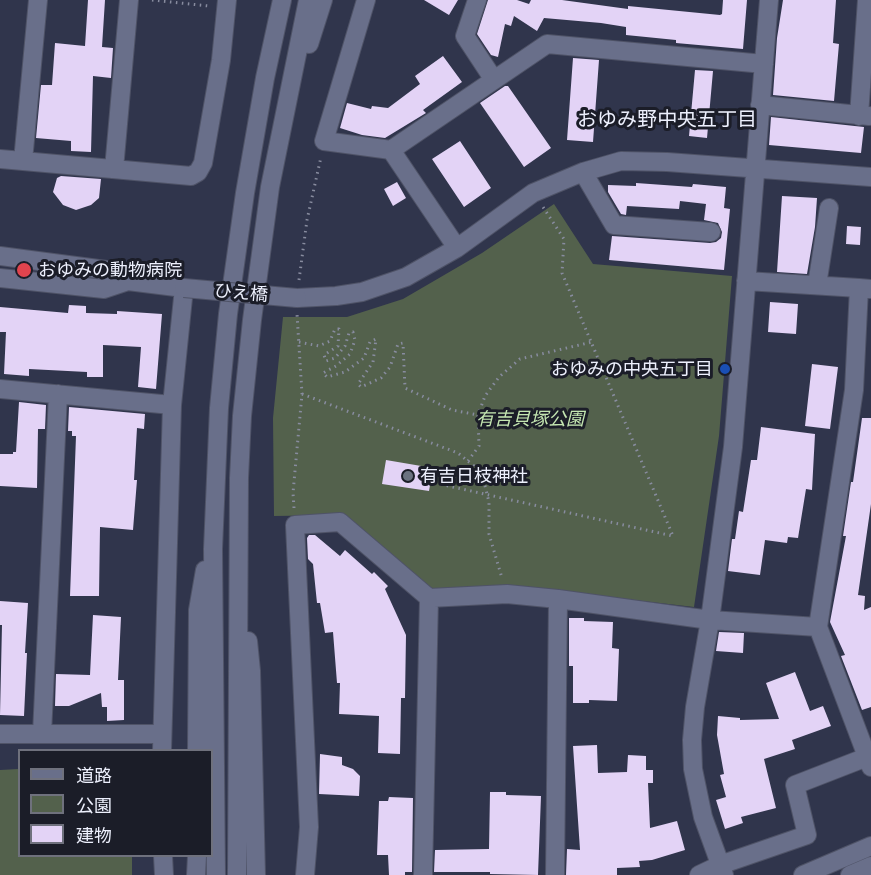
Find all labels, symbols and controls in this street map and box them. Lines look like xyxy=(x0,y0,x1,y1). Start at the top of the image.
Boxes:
district label: おゆみ野中央五丁目 xyxy=(577,108,757,132)
place label: おゆみの動物病院 xyxy=(38,259,182,281)
marker: おゆみの動物病院 xyxy=(15,261,33,279)
street label: ひえ橋 xyxy=(213,280,269,306)
place label: おゆみの中央五丁目 xyxy=(551,358,713,380)
marker: おゆみの中央五丁目 xyxy=(718,362,732,376)
park label: 有吉貝塚公園 xyxy=(476,408,584,430)
place label: 有吉日枝神社 xyxy=(420,465,528,487)
marker: 有吉日枝神社 xyxy=(401,469,415,483)
legend xyxy=(18,749,213,857)
text: 道路 xyxy=(76,766,112,786)
text: 公園 xyxy=(76,796,112,816)
text: 建物 xyxy=(76,826,112,846)

